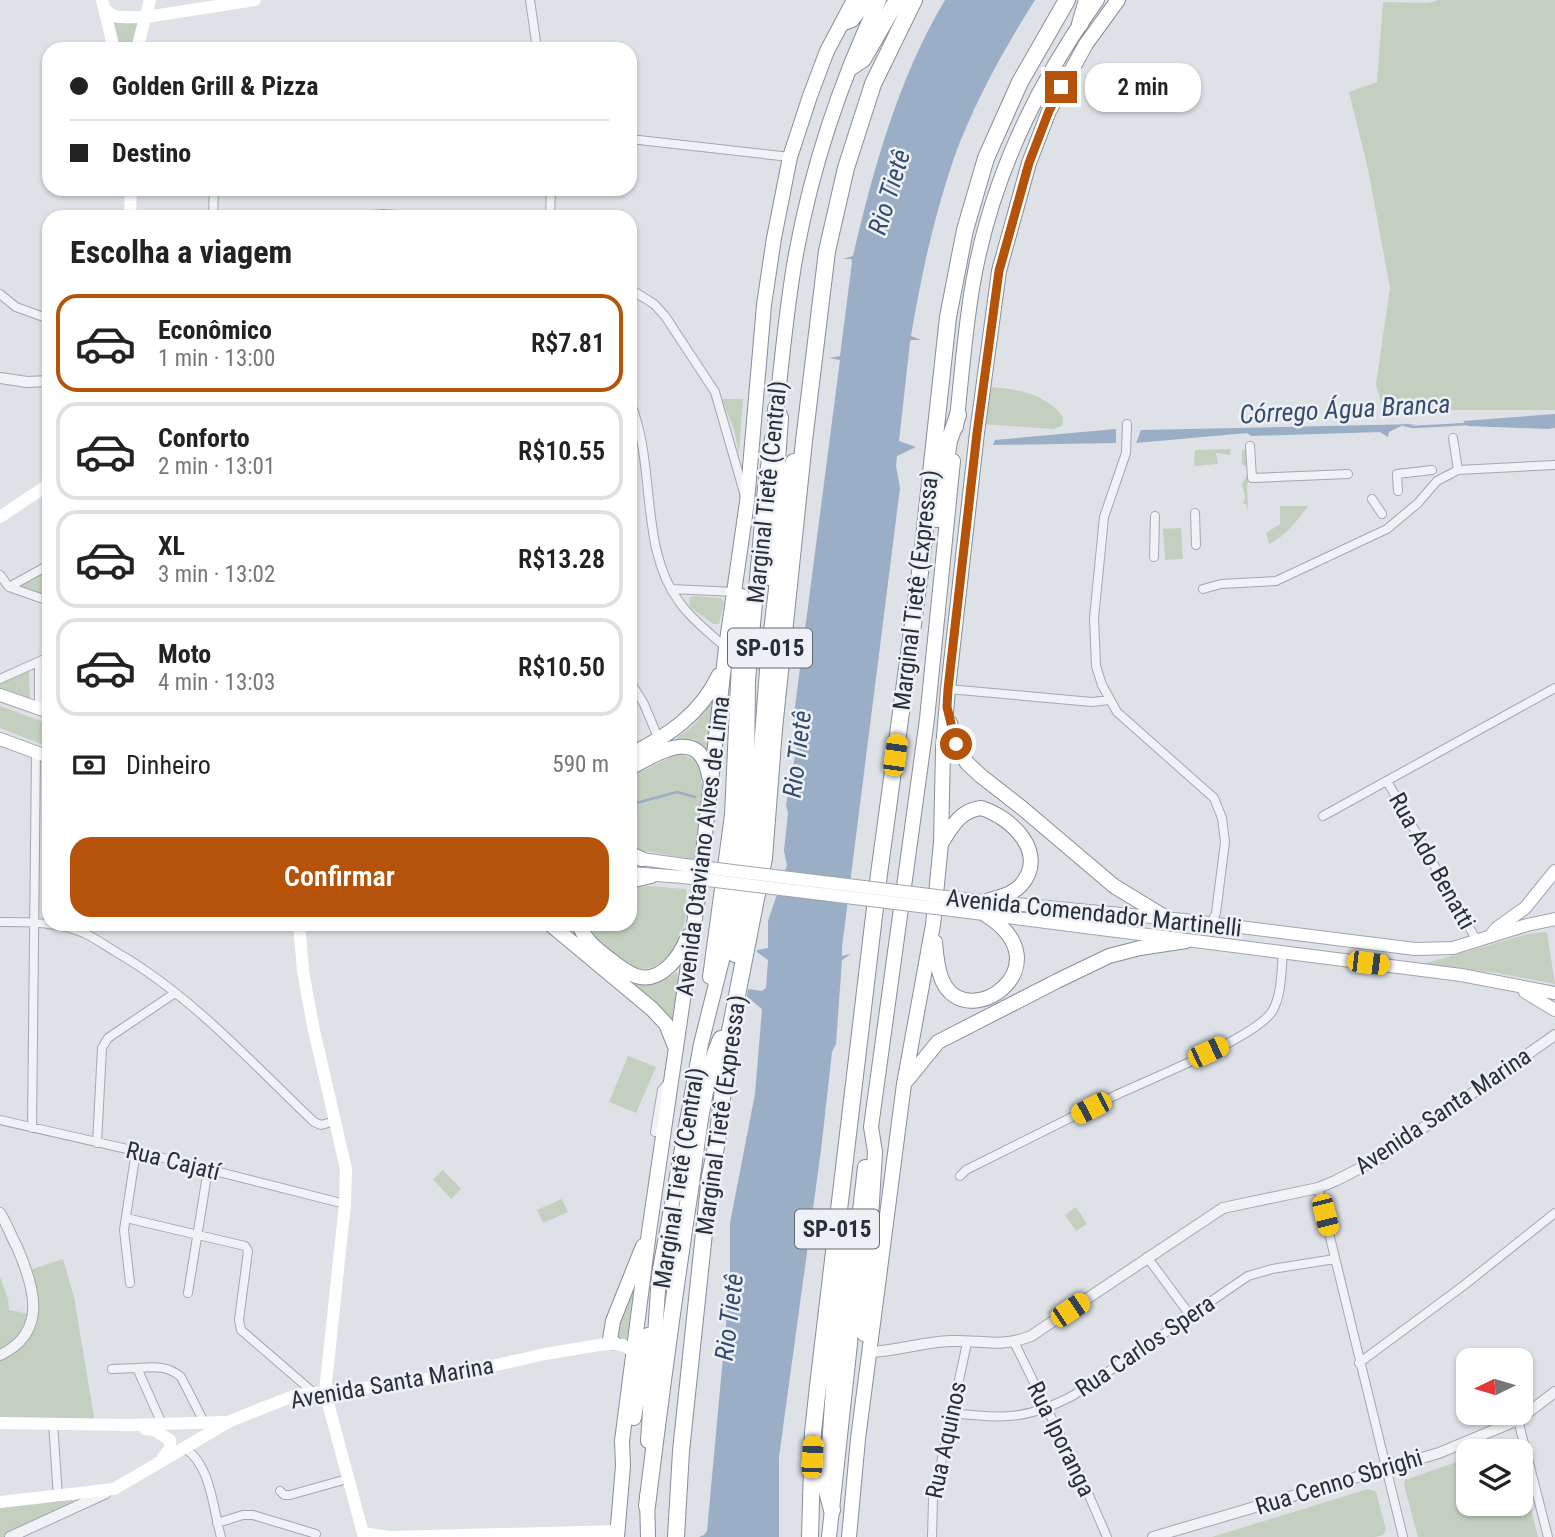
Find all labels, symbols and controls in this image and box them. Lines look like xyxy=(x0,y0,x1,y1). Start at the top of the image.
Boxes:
callout: 2 min xyxy=(1086,62,1201,112)
text: Golden Grill & Pizza xyxy=(112,71,318,101)
route end xyxy=(1045,71,1077,103)
text: 2 min xyxy=(1118,74,1168,101)
text: Destino xyxy=(112,138,191,168)
water label: Rio Tietê xyxy=(862,146,916,238)
text: Escolha a viagem xyxy=(70,233,292,271)
icon: car xyxy=(74,312,137,375)
text: Econômico xyxy=(158,315,272,345)
text: R$7.81 xyxy=(531,328,605,358)
text: 1 min · 13:00 xyxy=(158,345,275,372)
street label: Marginal Tietê (Central) xyxy=(741,379,793,605)
water label: Córrego Água Branca xyxy=(1239,388,1451,430)
icon: car xyxy=(74,420,137,483)
text: Conforto xyxy=(158,423,250,453)
text: R$10.55 xyxy=(518,436,605,466)
text: 2 min · 13:01 xyxy=(158,453,275,480)
street label: Marginal Tietê (Expressa) xyxy=(887,468,945,712)
icon: car xyxy=(74,528,137,591)
text: XL xyxy=(158,531,185,561)
text: R$13.28 xyxy=(518,544,605,574)
text: 3 min · 13:02 xyxy=(158,561,275,588)
road number: SP-015 xyxy=(728,628,812,668)
icon: car xyxy=(74,636,137,699)
text: Moto xyxy=(158,639,211,669)
text: R$10.50 xyxy=(518,652,605,682)
text: 4 min · 13:03 xyxy=(158,669,275,696)
street label: Avenida Otaviano Alves de Lima xyxy=(671,694,735,998)
water label: Rio Tietê xyxy=(777,709,817,799)
route start xyxy=(940,728,972,760)
car xyxy=(882,733,909,777)
icon: cash xyxy=(70,746,108,784)
text: Dinheiro xyxy=(126,750,211,780)
text: 590 m xyxy=(552,751,609,778)
street label: Rua Ado Benatti xyxy=(1383,788,1481,934)
button: Confirmar xyxy=(70,837,609,917)
street label: Avenida Comendador Martinelli xyxy=(945,884,1243,942)
car xyxy=(1346,950,1391,976)
street label: Marginal Tietê (Expressa) xyxy=(690,993,752,1237)
car xyxy=(1185,1034,1232,1070)
street label: Avenida Santa Marina xyxy=(1350,1042,1536,1180)
street label: Marginal Tietê (Central) xyxy=(648,1065,710,1291)
car xyxy=(1068,1089,1115,1127)
street label: Rua Cajatí xyxy=(123,1136,224,1187)
car xyxy=(1310,1192,1341,1238)
road number: SP-015 xyxy=(795,1210,879,1248)
water label: Rio Tietê xyxy=(709,1272,749,1362)
street label: Rua Carlos Spera xyxy=(1070,1289,1220,1403)
car xyxy=(1047,1290,1094,1330)
north arrow xyxy=(1456,1348,1533,1424)
map controls xyxy=(1456,1348,1533,1516)
street label: Avenida Santa Marina xyxy=(288,1351,496,1415)
street label: Rua Iporanga xyxy=(1021,1377,1101,1501)
street label: Rua Aquinos xyxy=(920,1379,972,1501)
car xyxy=(801,1435,824,1479)
button: layers xyxy=(1456,1439,1533,1516)
street label: Rua Cenno Sbrighi xyxy=(1252,1443,1426,1521)

